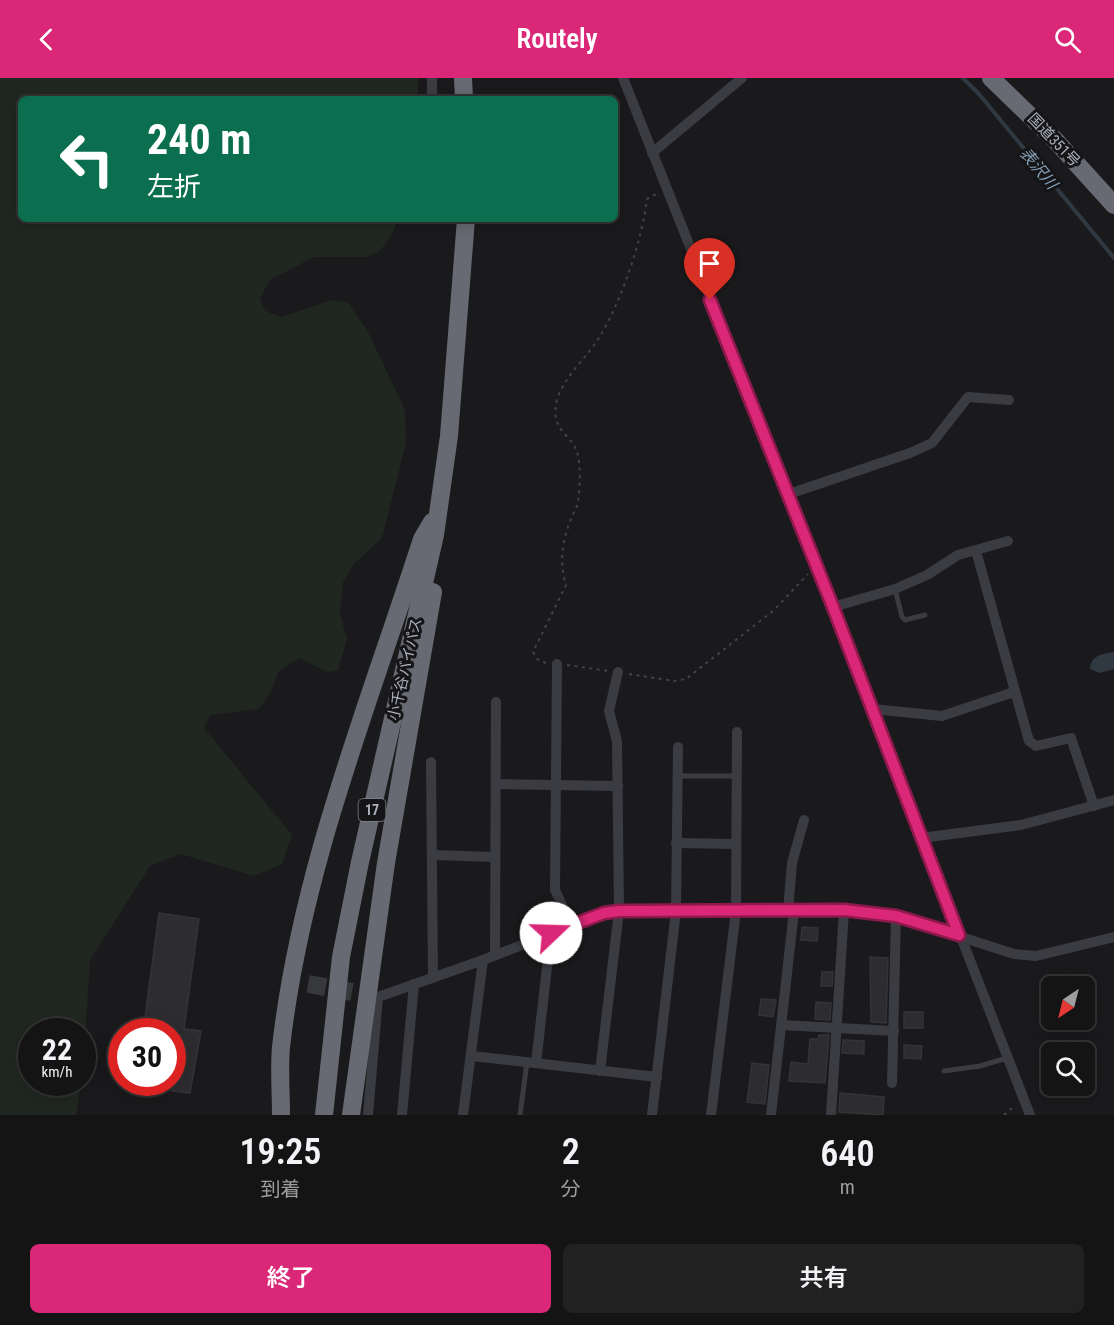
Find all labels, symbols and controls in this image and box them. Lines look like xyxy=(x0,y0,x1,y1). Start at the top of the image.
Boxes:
icon: back xyxy=(30,23,63,56)
text: Routely xyxy=(516,23,598,55)
icon: search xyxy=(1051,23,1084,56)
street label: 国道351号 xyxy=(1024,110,1084,170)
text: 240 m xyxy=(147,115,252,164)
icon: left xyxy=(48,120,126,198)
water label: 表沢川 xyxy=(1016,144,1063,194)
text: 左折 xyxy=(147,171,201,203)
pin xyxy=(684,238,735,300)
icon: arrive xyxy=(693,247,726,280)
street label: 小千谷バイパス xyxy=(384,616,426,722)
road number: 17 xyxy=(358,799,386,821)
position arrow xyxy=(519,901,583,965)
north arrow xyxy=(1041,976,1095,1030)
map controls xyxy=(1041,976,1095,1096)
speed limit sign: 30 xyxy=(108,1018,186,1096)
text: 22 xyxy=(42,1032,72,1067)
button: search xyxy=(1041,1042,1095,1096)
text: km/h xyxy=(42,1063,72,1081)
text: 19:25 xyxy=(239,1131,321,1173)
text: 2 xyxy=(562,1131,580,1173)
text: 640 xyxy=(820,1133,875,1175)
text: m xyxy=(840,1175,855,1199)
text: 到着 xyxy=(260,1177,300,1201)
text: 分 xyxy=(561,1177,581,1201)
button: 終了 xyxy=(30,1244,551,1313)
button: 共有 xyxy=(563,1244,1084,1313)

